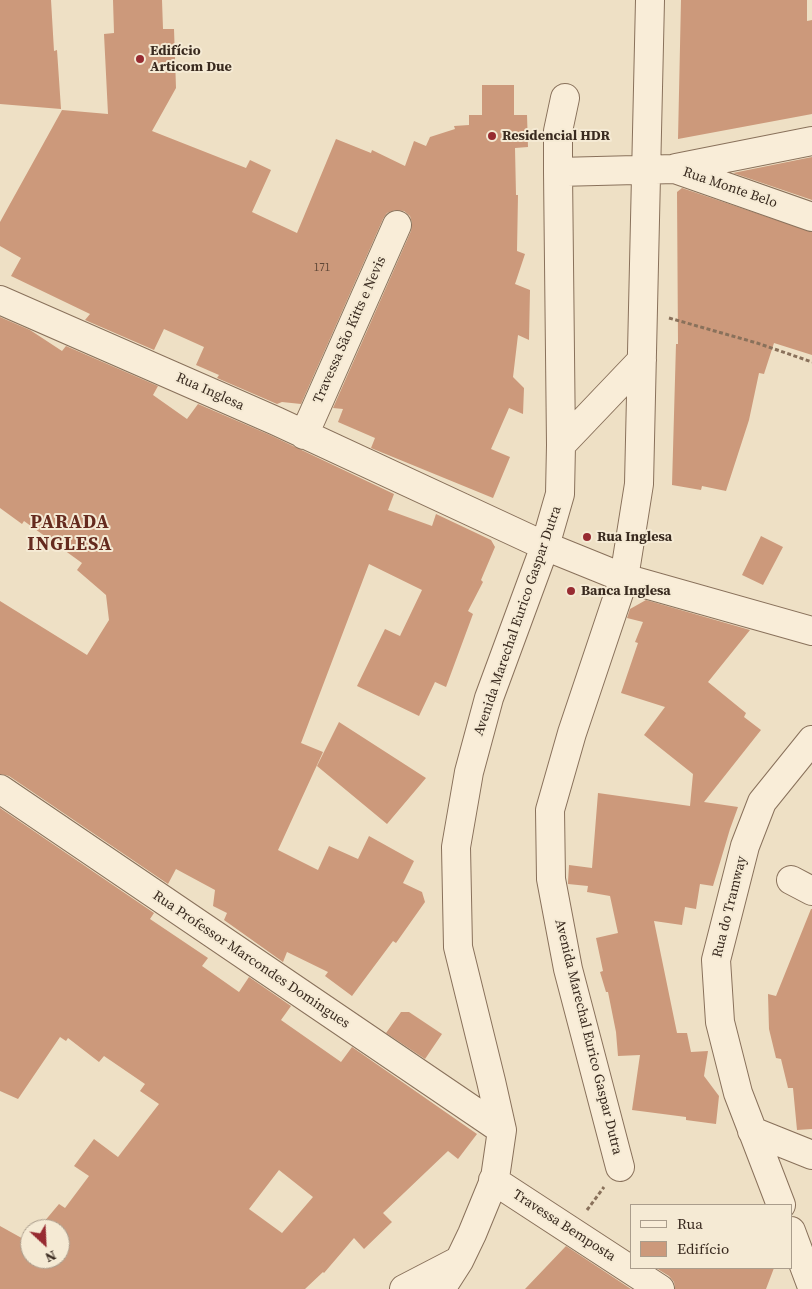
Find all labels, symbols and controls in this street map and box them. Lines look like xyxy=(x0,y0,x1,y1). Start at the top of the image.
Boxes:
place label: Edifício Articom Due xyxy=(150,43,232,75)
marker: Edifício Articom Due xyxy=(134,53,146,65)
place label: Residencial HDR xyxy=(502,128,610,144)
marker: Residencial HDR xyxy=(486,130,498,142)
street label: Rua Monte Belo xyxy=(681,164,779,212)
street label: Travessa São Kitts e Nevis xyxy=(310,254,390,406)
house number: 171 xyxy=(314,261,330,275)
street label: Rua Inglesa xyxy=(173,370,247,414)
street label: Avenida Marechal Eurico Gaspar Dutra xyxy=(471,504,565,738)
district label: PARADA INGLESA xyxy=(26,512,114,556)
place label: Rua Inglesa xyxy=(597,529,672,545)
marker: Rua Inglesa xyxy=(581,531,593,543)
place label: Banca Inglesa xyxy=(581,583,671,599)
marker: Banca Inglesa xyxy=(565,585,577,597)
street label: Rua do Tramway xyxy=(709,854,751,960)
street label: Rua Professor Marcondes Domingues xyxy=(149,888,353,1032)
street label: Avenida Marechal Eurico Gaspar Dutra xyxy=(551,918,625,1156)
street label: Travessa Bemposta xyxy=(509,1187,619,1265)
legend xyxy=(630,1204,792,1269)
text: Rua xyxy=(677,1213,703,1234)
north arrow xyxy=(20,1219,70,1269)
text: Edifício xyxy=(677,1238,729,1259)
text: N xyxy=(42,1245,60,1268)

